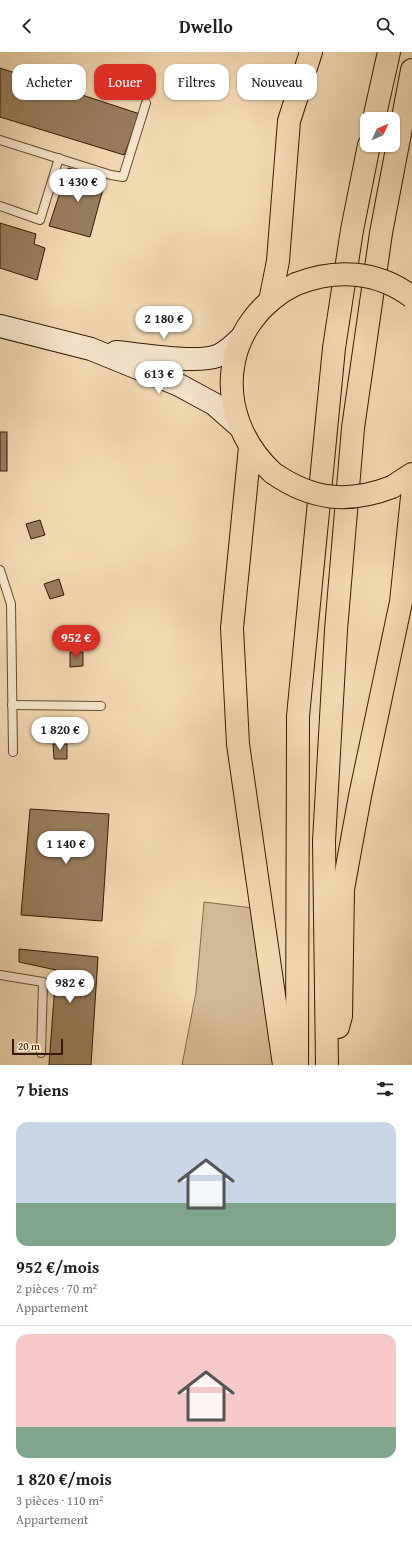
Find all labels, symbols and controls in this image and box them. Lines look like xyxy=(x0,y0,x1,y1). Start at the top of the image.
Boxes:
text: Dwello xyxy=(179,13,233,40)
icon: back xyxy=(16,15,38,37)
icon: search xyxy=(374,15,396,37)
chip: Acheter xyxy=(12,64,86,100)
chip: Louer xyxy=(94,64,156,100)
chip: Filtres xyxy=(164,64,229,100)
chip: Nouveau xyxy=(237,64,317,100)
north arrow xyxy=(360,112,400,152)
map controls xyxy=(360,112,400,152)
pin: 1 430 € xyxy=(41,169,115,203)
text: 1 430 € xyxy=(58,172,98,191)
pin: 2 180 € xyxy=(127,306,201,340)
text: 2 180 € xyxy=(144,309,184,328)
pin: 613 € xyxy=(131,361,187,395)
text: 613 € xyxy=(144,364,174,383)
pin: 952 € xyxy=(48,625,104,659)
text: 952 € xyxy=(61,628,91,647)
pin: 1 820 € xyxy=(23,717,97,751)
text: 1 820 € xyxy=(40,720,80,739)
pin: 1 140 € xyxy=(29,831,103,865)
text: 1 140 € xyxy=(46,834,86,853)
pin: 982 € xyxy=(42,970,98,1004)
text: 982 € xyxy=(55,973,85,992)
scale bar xyxy=(12,1037,63,1056)
text: 20 m xyxy=(18,1038,40,1054)
text: 7 biens xyxy=(16,1077,69,1102)
icon: filters xyxy=(374,1078,396,1100)
icon: home xyxy=(170,1148,242,1220)
text: 952 €/mois xyxy=(16,1254,99,1279)
text: 2 pièces · 70 m² xyxy=(16,1279,97,1298)
text: Appartement xyxy=(16,1298,89,1317)
icon: home xyxy=(170,1360,242,1432)
text: 1 820 €/mois xyxy=(16,1466,112,1491)
text: 3 pièces · 110 m² xyxy=(16,1491,103,1510)
text: Appartement xyxy=(16,1510,89,1529)

